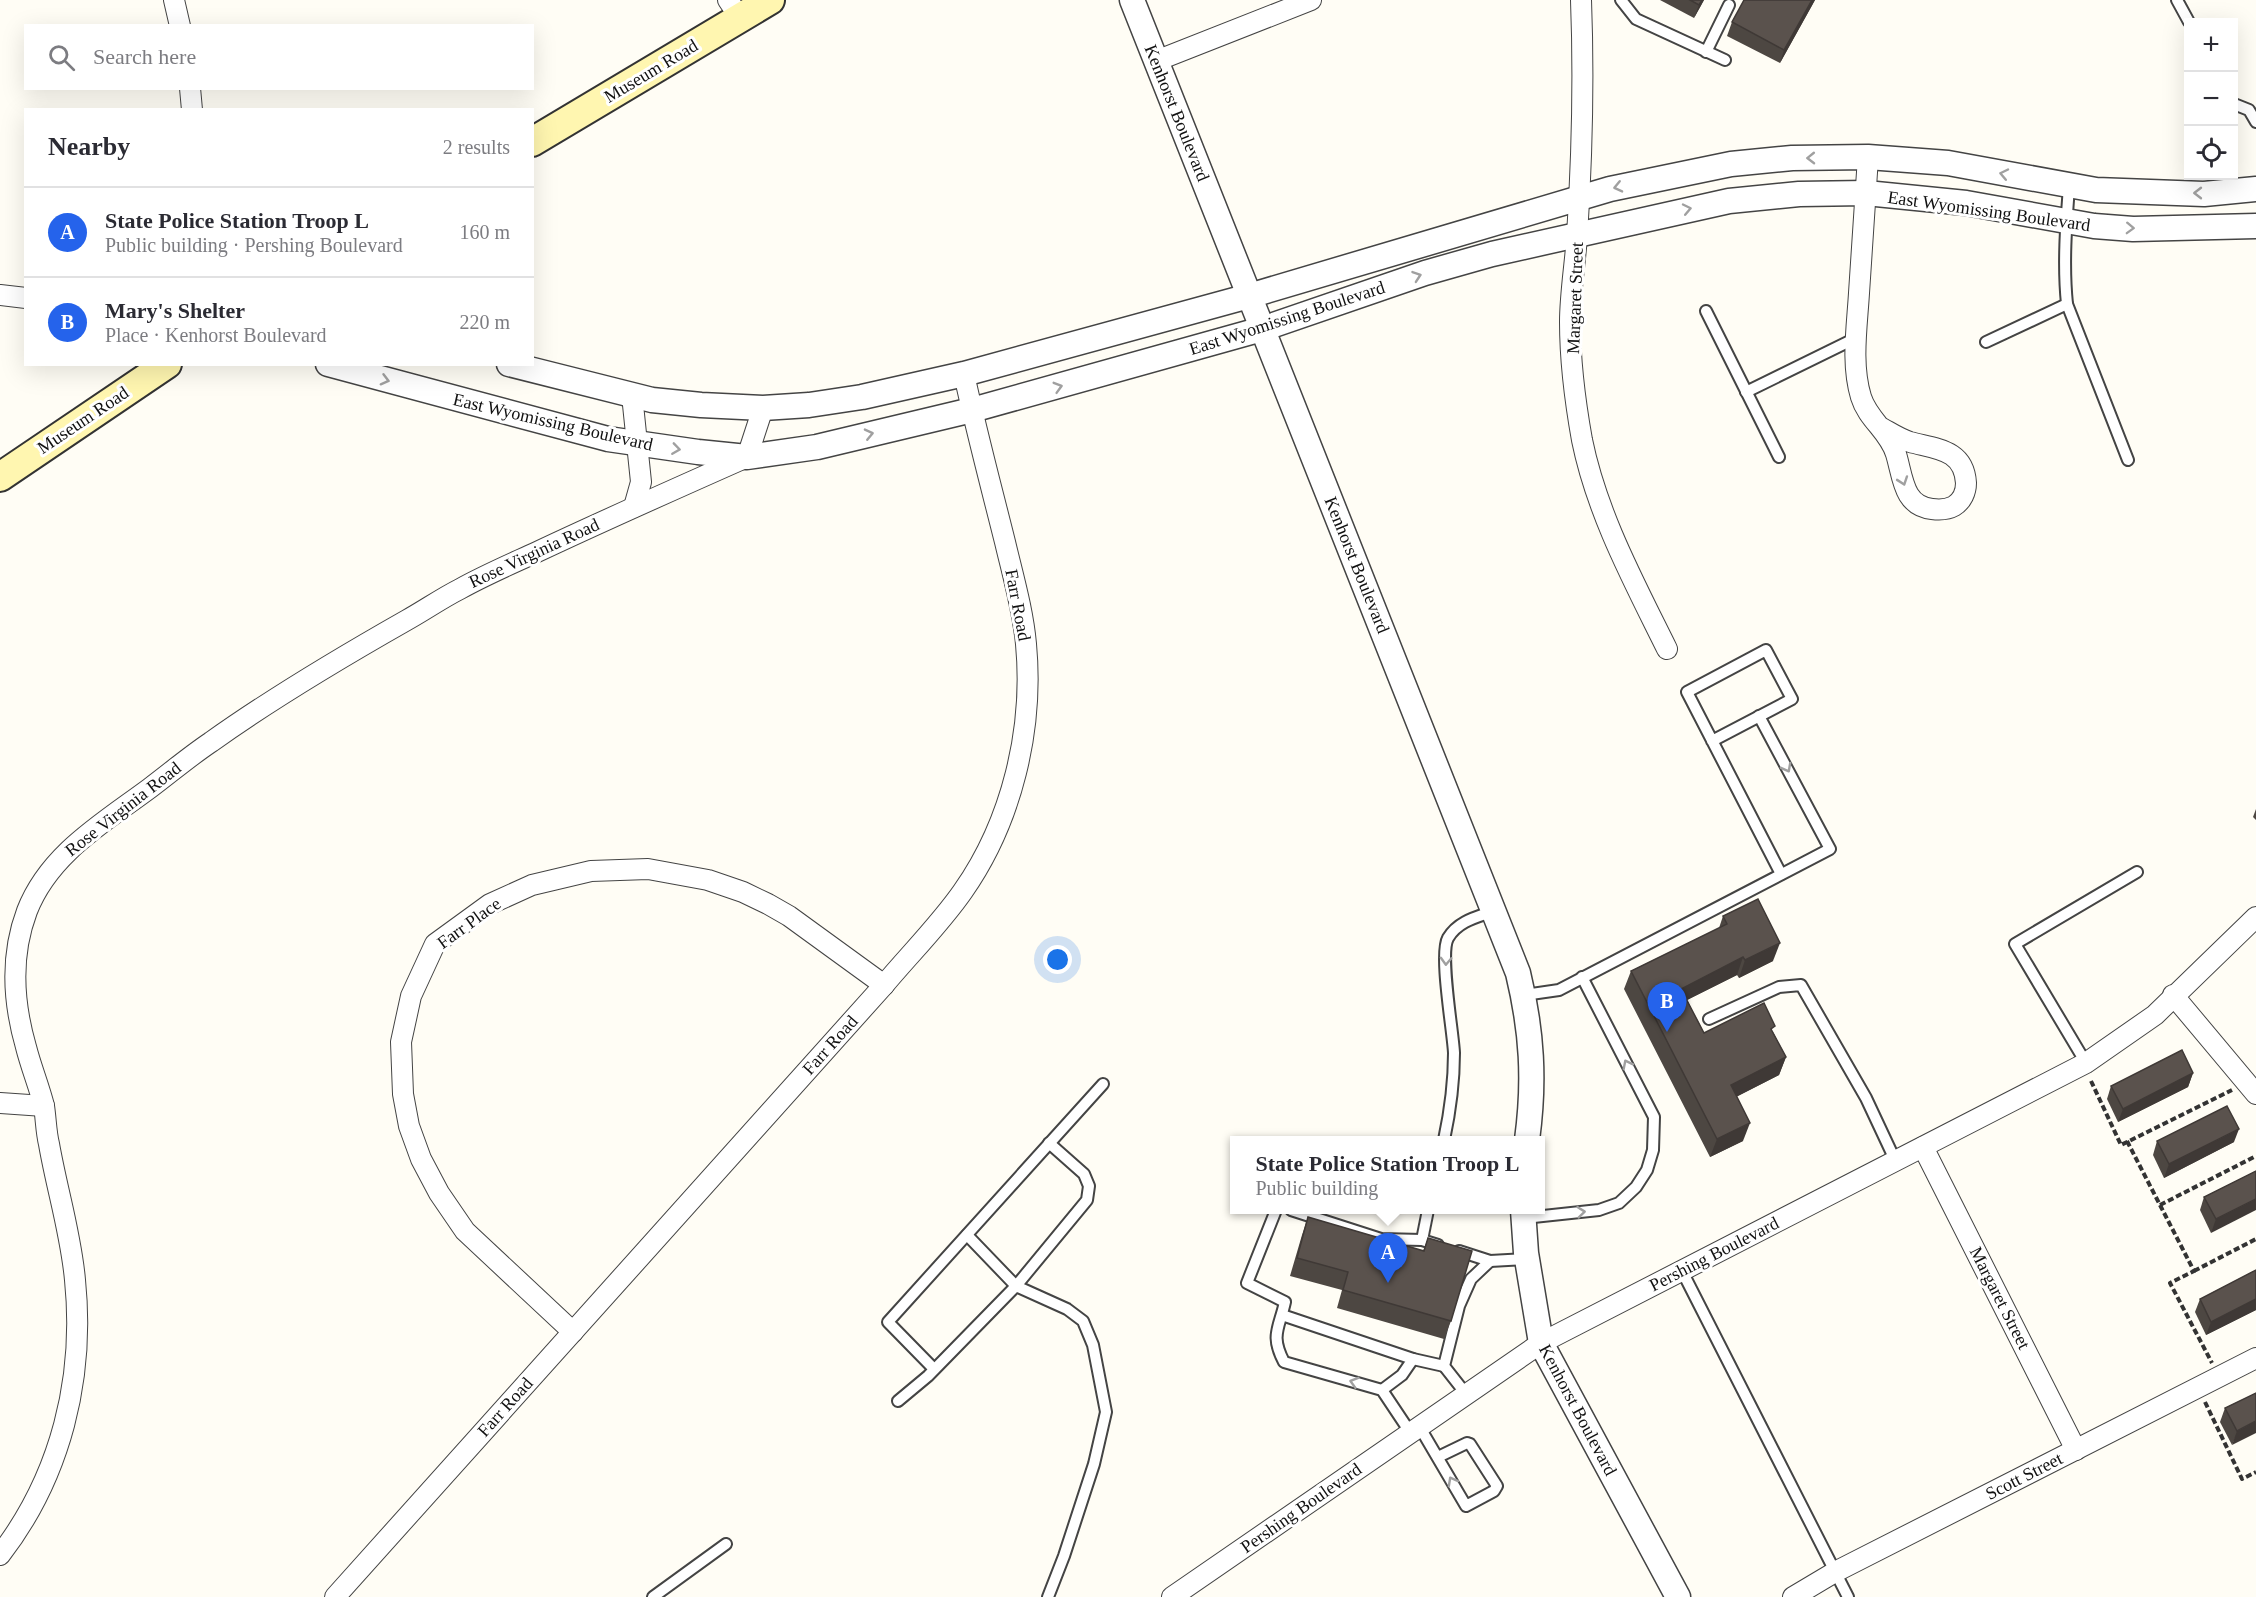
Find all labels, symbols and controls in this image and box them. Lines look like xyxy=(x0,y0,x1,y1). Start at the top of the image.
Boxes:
map controls xyxy=(2184,18,2238,180)
button: + xyxy=(2184,18,2238,72)
search box xyxy=(24,24,534,90)
street label: Museum Road xyxy=(601,35,701,107)
icon: search xyxy=(45,41,78,74)
street label: Kenhorst Boulevard xyxy=(1140,42,1214,184)
text: Search here xyxy=(93,44,196,69)
button: − xyxy=(2184,72,2238,126)
button: locate xyxy=(2184,126,2238,180)
text: Nearby xyxy=(48,132,130,161)
text: 2 results xyxy=(443,136,510,158)
one-way arrow xyxy=(1806,152,1815,164)
one-way arrow xyxy=(2000,168,2010,181)
one-way arrow xyxy=(1613,180,1623,193)
street label: East Wyomissing Boulevard xyxy=(1886,187,2092,235)
one-way arrow xyxy=(2193,187,2202,199)
one-way arrow xyxy=(1682,203,1692,216)
text: State Police Station Troop L xyxy=(105,208,369,233)
text: A xyxy=(60,221,75,243)
text: 160 m xyxy=(459,221,510,243)
one-way arrow xyxy=(2126,222,2135,235)
text: Public building · Pershing Boulevard xyxy=(105,234,403,256)
street label: Margaret Street xyxy=(1563,242,1587,354)
one-way arrow xyxy=(1411,270,1421,283)
street label: East Wyomissing Boulevard xyxy=(1187,277,1387,359)
text: Mary's Shelter xyxy=(105,298,245,323)
text: B xyxy=(61,311,74,333)
text: 220 m xyxy=(459,311,510,333)
text: Place · Kenhorst Boulevard xyxy=(105,324,327,346)
one-way arrow xyxy=(379,373,390,385)
one-way arrow xyxy=(1052,381,1062,394)
street label: Museum Road xyxy=(34,382,132,458)
street label: East Wyomissing Boulevard xyxy=(451,389,655,455)
one-way arrow xyxy=(863,428,873,441)
one-way arrow xyxy=(672,443,681,455)
one-way arrow xyxy=(1896,475,1909,486)
street label: Kenhorst Boulevard xyxy=(1320,494,1394,636)
street label: Rose Virginia Road xyxy=(466,514,602,592)
street label: Farr Road xyxy=(1001,568,1035,642)
street label: Rose Virginia Road xyxy=(61,758,185,860)
one-way arrow xyxy=(1780,762,1791,772)
street label: Farr Place xyxy=(433,893,505,953)
your location xyxy=(1043,945,1072,974)
one-way arrow xyxy=(1440,957,1452,966)
pin: B xyxy=(1648,982,1686,1032)
street label: Farr Road xyxy=(798,1011,862,1079)
one-way arrow xyxy=(1623,1060,1635,1071)
popup xyxy=(1230,1136,1545,1214)
text: State Police Station Troop L xyxy=(1256,1151,1520,1176)
text: Public building xyxy=(1256,1177,1378,1199)
one-way arrow xyxy=(1577,1206,1586,1219)
street label: Pershing Boulevard xyxy=(1646,1213,1782,1295)
pin: A xyxy=(1368,1234,1408,1283)
street label: Margaret Street xyxy=(1966,1244,2034,1352)
street label: Kenhorst Boulevard xyxy=(1535,1341,1621,1479)
street label: Farr Road xyxy=(473,1373,537,1441)
one-way arrow xyxy=(1349,1377,1360,1389)
street label: Scott Street xyxy=(1982,1448,2066,1504)
street label: Pershing Boulevard xyxy=(1237,1459,1365,1557)
one-way arrow xyxy=(1448,1477,1459,1488)

